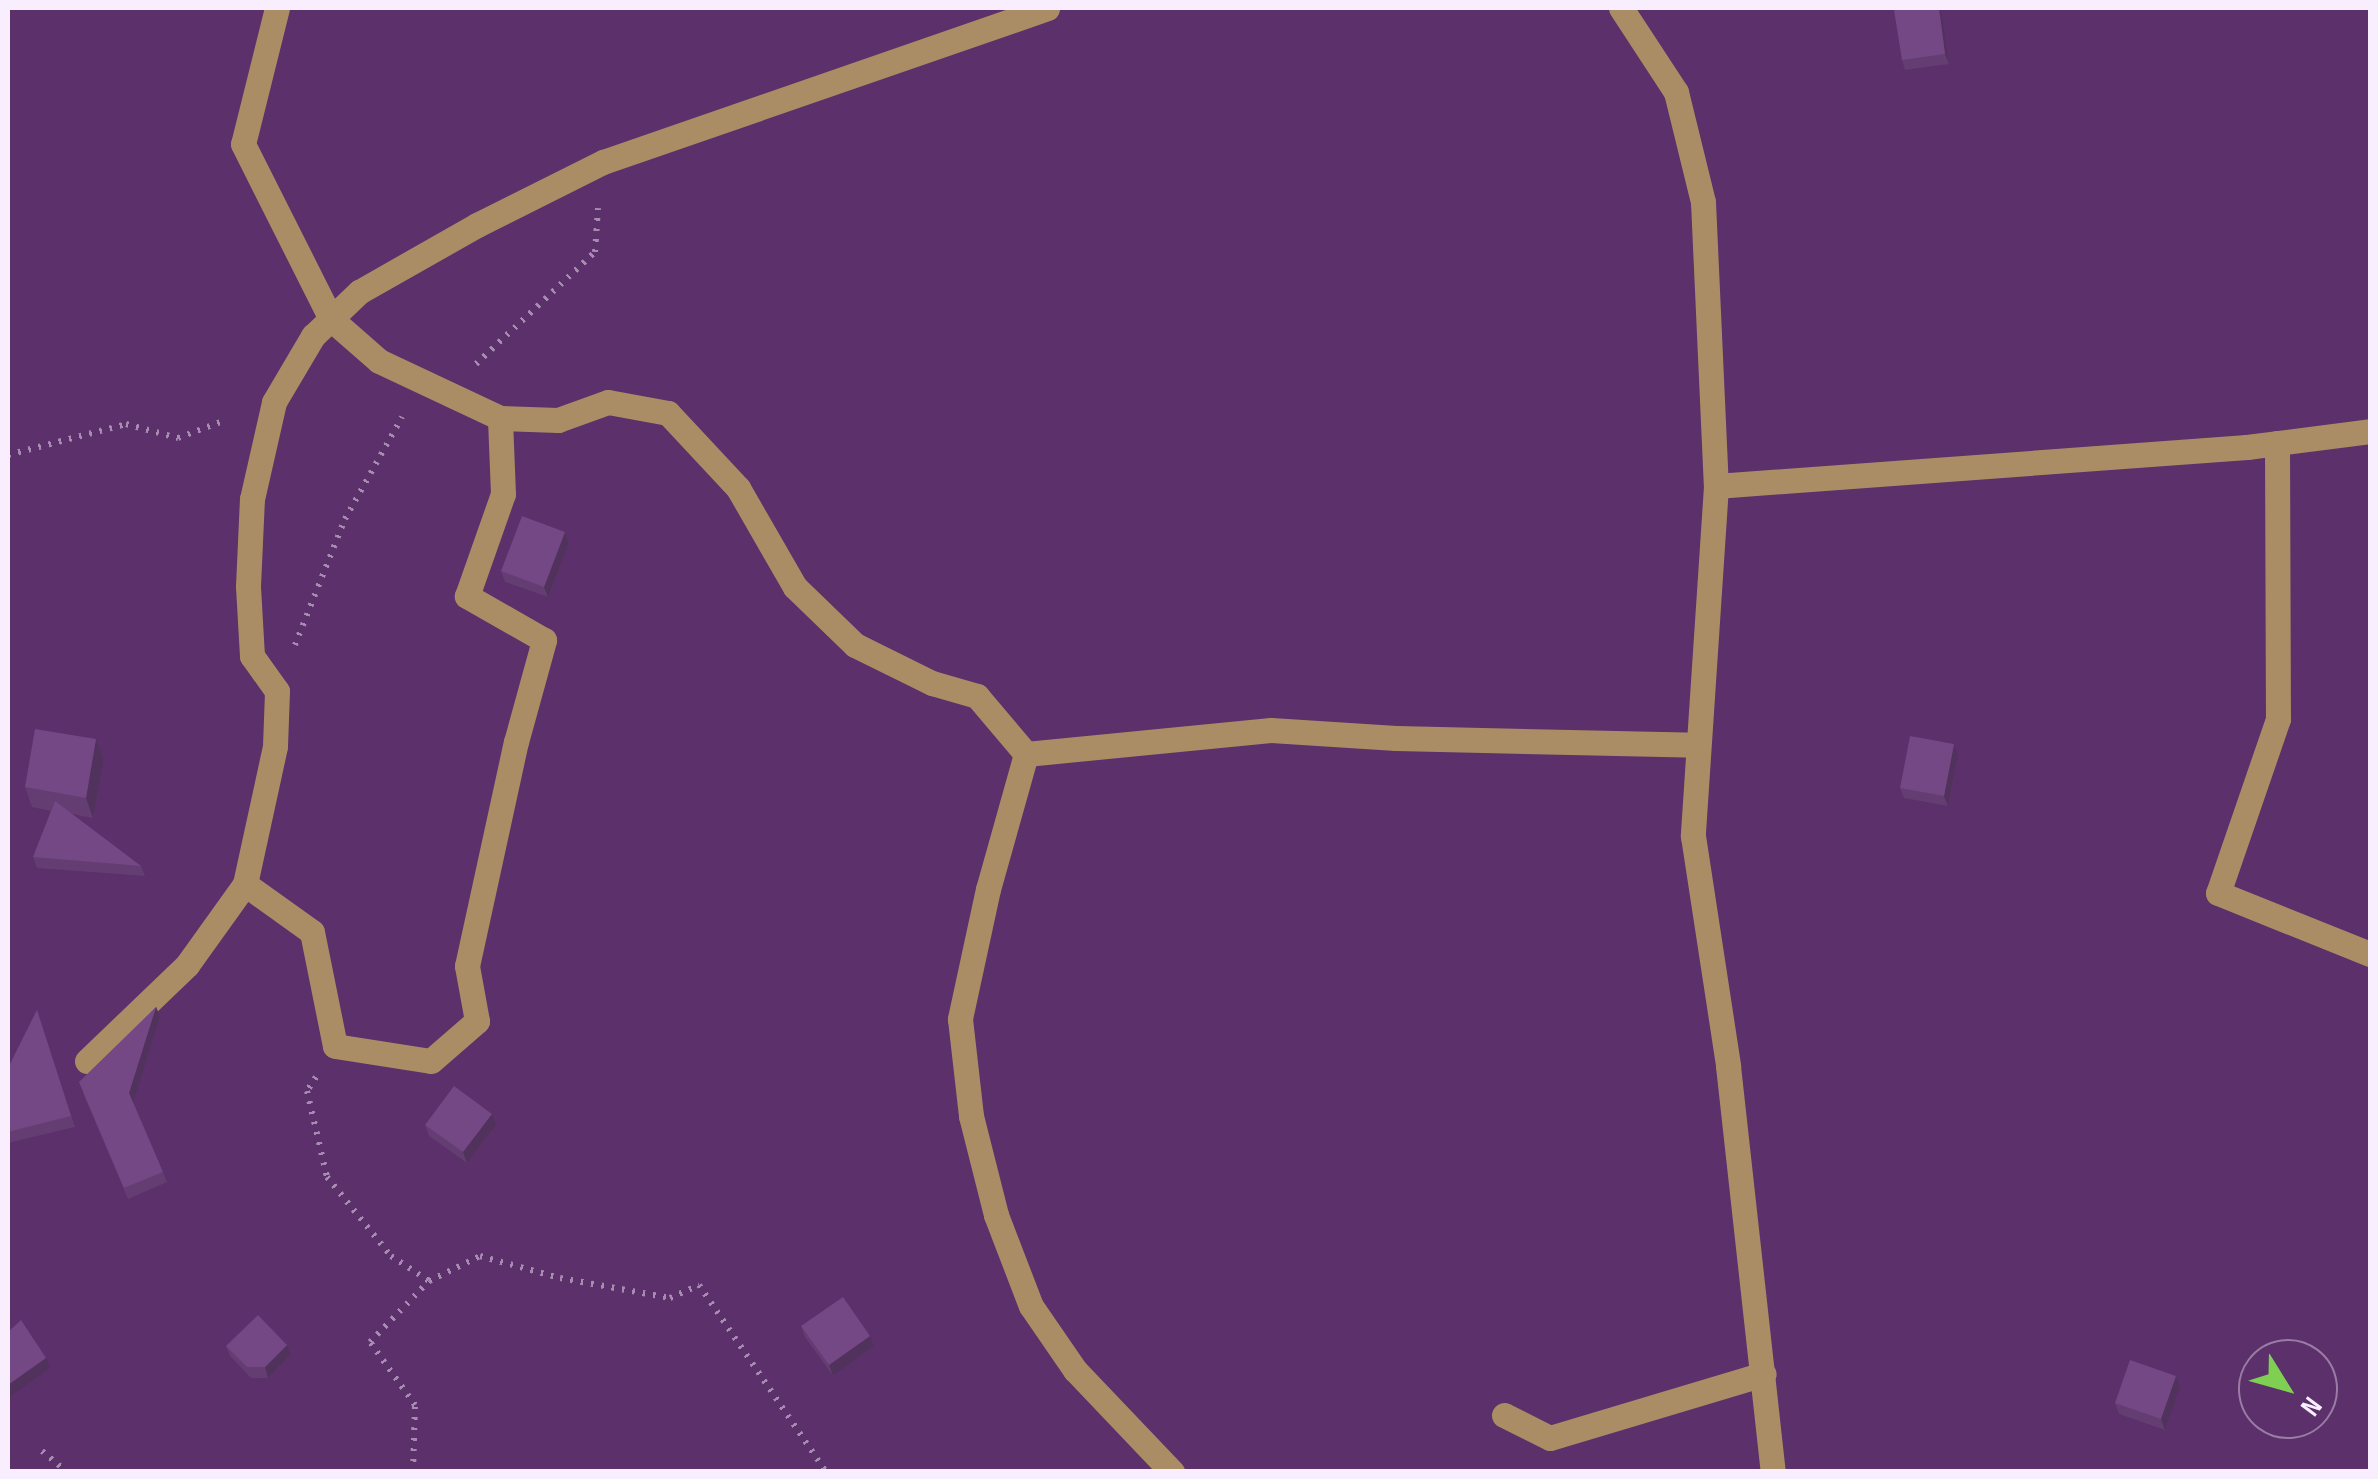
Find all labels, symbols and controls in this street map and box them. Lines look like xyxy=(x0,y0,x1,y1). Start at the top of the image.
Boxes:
north arrow xyxy=(2238,1339,2338,1439)
text: N xyxy=(2293,1390,2328,1422)

